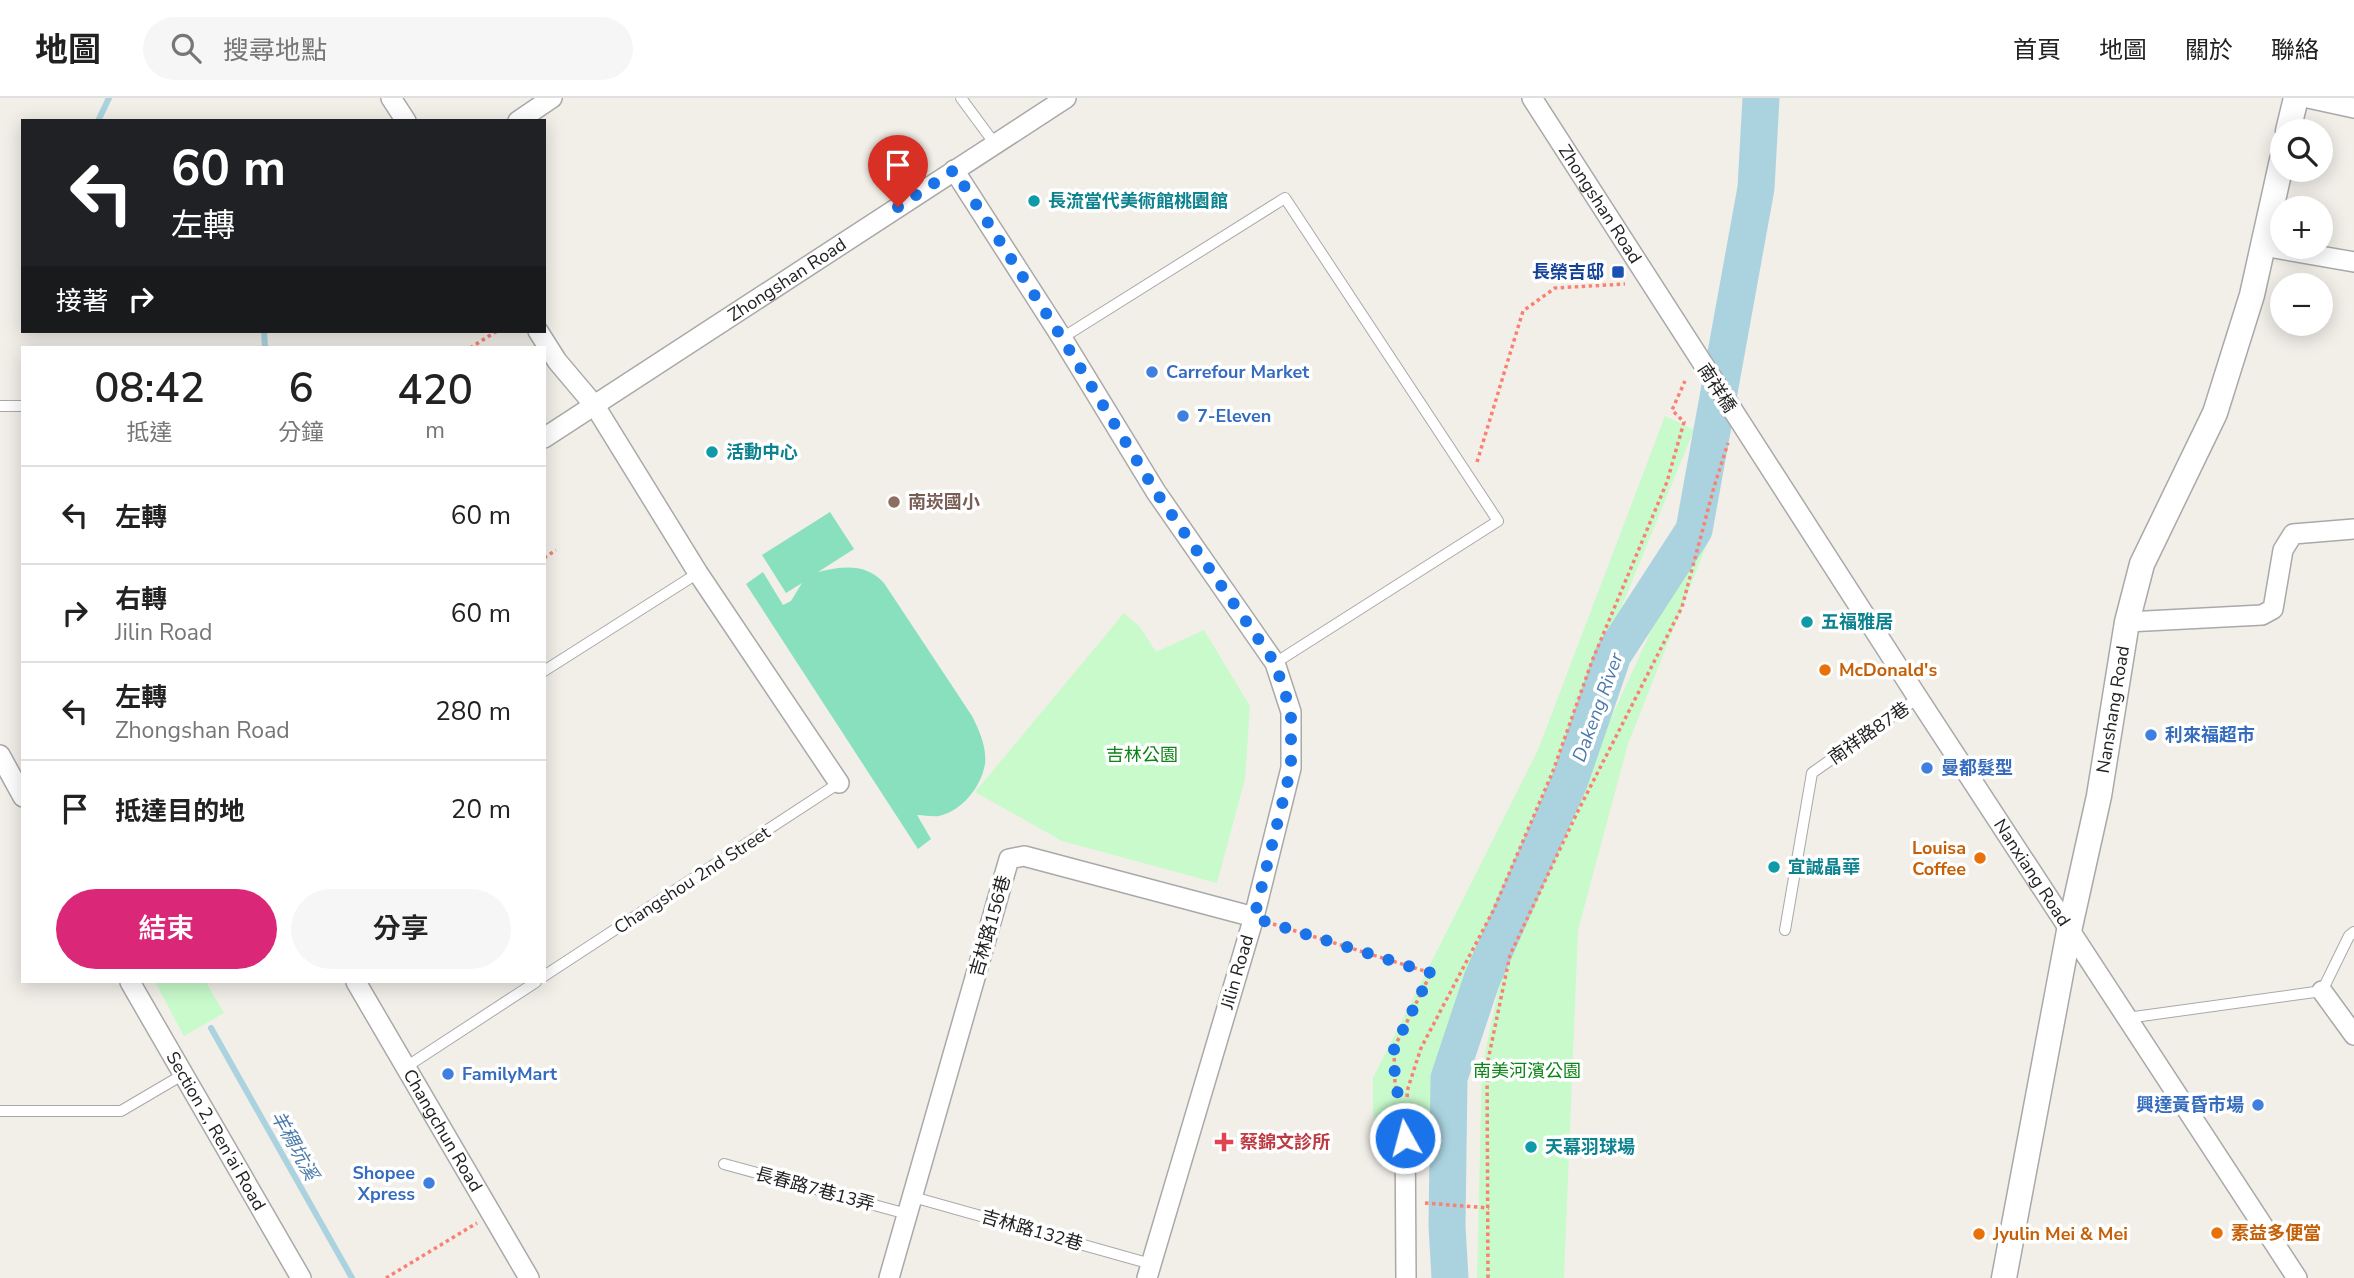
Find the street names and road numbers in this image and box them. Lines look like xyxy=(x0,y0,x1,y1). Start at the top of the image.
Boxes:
street label: Zhongshan Road xyxy=(1553,140,1647,268)
street label: Zhongshan Road xyxy=(723,232,851,327)
street label: 南祥橋 xyxy=(1692,359,1742,417)
street label: Nanshang Road xyxy=(2091,644,2135,775)
street label: 南祥路87巷 xyxy=(1824,696,1914,770)
street label: Nanxiang Road xyxy=(1988,814,2076,931)
street label: Changshou 2nd Street xyxy=(609,820,775,939)
street label: 吉林路156巷 xyxy=(964,873,1016,979)
street label: Jilin Road xyxy=(1215,932,1259,1013)
street label: Section 2, Ren'ai Road xyxy=(161,1047,271,1215)
street label: Changchun Road xyxy=(398,1065,488,1196)
street label: 長春路7巷13弄 xyxy=(753,1162,877,1216)
street label: 吉林路132巷 xyxy=(979,1204,1085,1256)

